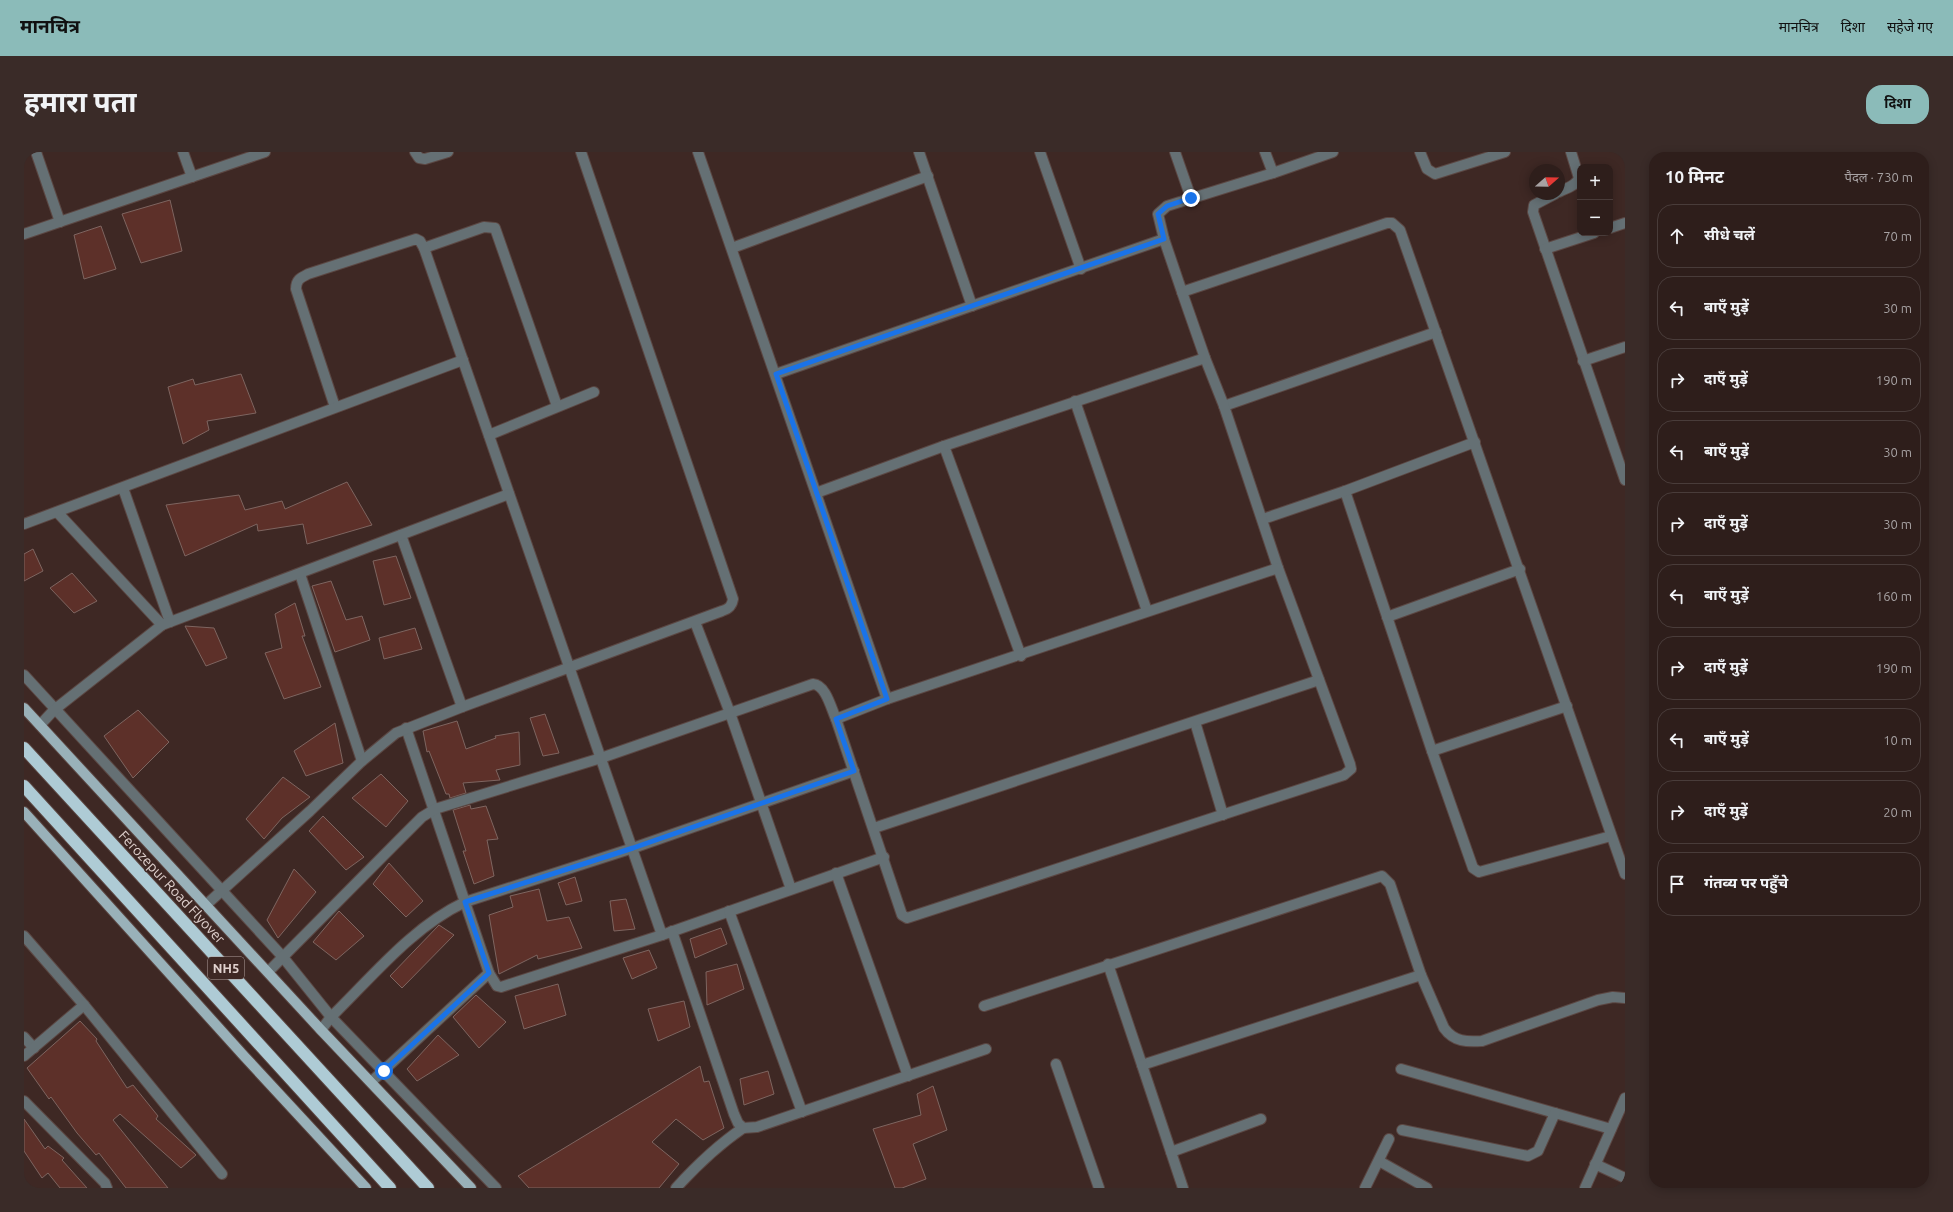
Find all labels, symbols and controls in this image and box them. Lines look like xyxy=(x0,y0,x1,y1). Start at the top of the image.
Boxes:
text: मानचित्र xyxy=(20,15,80,37)
text: मानचित्र xyxy=(1779,19,1819,35)
text: दिशा xyxy=(1841,19,1865,35)
text: सहेजे गए xyxy=(1887,19,1933,35)
button: दिशा xyxy=(1866,85,1929,124)
text: हमारा पता xyxy=(24,86,136,117)
north arrow xyxy=(1529,164,1565,200)
map controls xyxy=(1577,164,1613,236)
button: + xyxy=(1577,164,1613,200)
text: 10 मिनट xyxy=(1665,167,1724,186)
text: पैदल · 730 m xyxy=(1845,170,1913,184)
route end xyxy=(1182,189,1200,207)
button: − xyxy=(1577,200,1613,236)
icon: ahead xyxy=(1666,225,1688,247)
text: सीधे चलें xyxy=(1704,226,1755,243)
text: 70 m xyxy=(1883,229,1912,243)
icon: left xyxy=(1666,297,1688,319)
text: बाएँ मुड़ें xyxy=(1704,298,1749,315)
text: 30 m xyxy=(1883,301,1912,315)
icon: right xyxy=(1666,369,1688,391)
text: दाएँ मुड़ें xyxy=(1704,370,1748,387)
text: 190 m xyxy=(1876,373,1912,387)
icon: left xyxy=(1666,441,1688,463)
text: बाएँ मुड़ें xyxy=(1704,442,1749,459)
text: 30 m xyxy=(1883,445,1912,459)
icon: right xyxy=(1666,513,1688,535)
text: दाएँ मुड़ें xyxy=(1704,514,1748,531)
text: 30 m xyxy=(1883,517,1912,531)
icon: left xyxy=(1666,585,1688,607)
text: बाएँ मुड़ें xyxy=(1704,586,1749,603)
text: 160 m xyxy=(1876,589,1912,603)
icon: right xyxy=(1666,657,1688,679)
text: दाएँ मुड़ें xyxy=(1704,658,1748,675)
text: 190 m xyxy=(1876,661,1912,675)
icon: left xyxy=(1666,729,1688,751)
text: बाएँ मुड़ें xyxy=(1704,730,1749,747)
text: 10 m xyxy=(1883,733,1912,747)
icon: right xyxy=(1666,801,1688,823)
text: दाएँ मुड़ें xyxy=(1704,802,1748,819)
text: 20 m xyxy=(1883,805,1912,819)
street label: Ferozepur Road Flyover xyxy=(116,827,229,947)
icon: arrive xyxy=(1666,873,1688,895)
text: गंतव्य पर पहुँचे xyxy=(1704,874,1788,891)
road number: NH5 xyxy=(208,957,244,979)
route start xyxy=(375,1062,393,1080)

